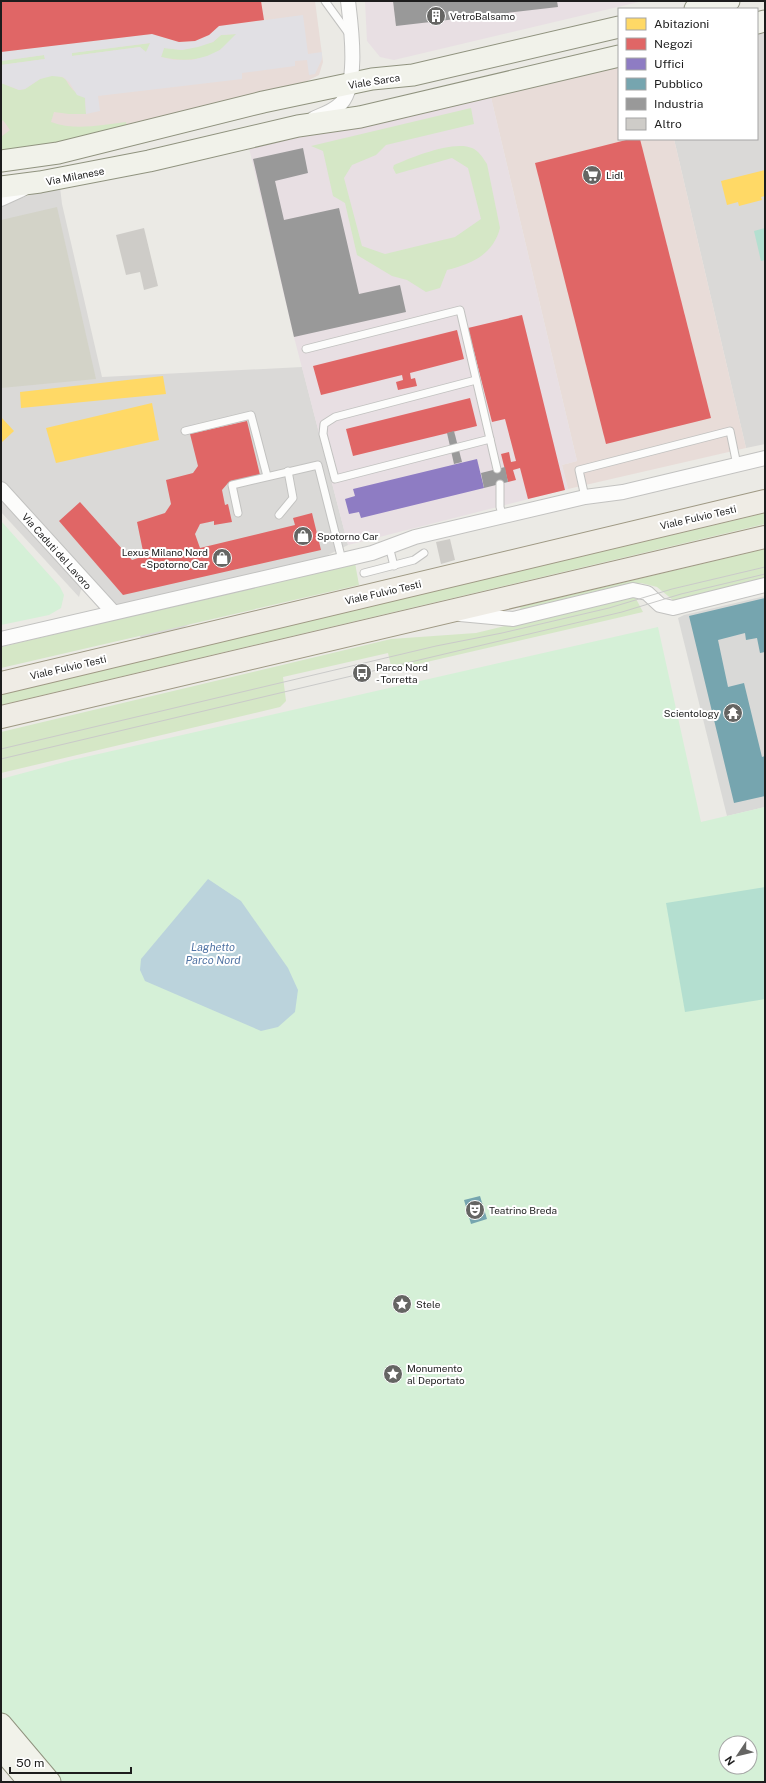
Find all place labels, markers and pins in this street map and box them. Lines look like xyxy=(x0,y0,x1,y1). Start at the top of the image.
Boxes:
building icon: VetroBalsamo xyxy=(425,5,447,27)
place label: VetroBalsamo xyxy=(450,10,515,22)
supermarket icon: Lidl xyxy=(581,164,603,186)
place label: Lidl xyxy=(606,169,623,181)
shop icon: Spotorno Car xyxy=(292,525,314,547)
place label: Spotorno Car xyxy=(317,530,379,542)
place label: Lexus Milano Nord - Spotorno Car xyxy=(122,546,208,570)
shop icon: Lexus Milano Nord - Spotorno Car xyxy=(211,547,233,569)
place label: Parco Nord - Torretta xyxy=(376,661,428,685)
bus stop icon: Parco Nord - Torretta xyxy=(351,662,373,684)
temple icon: Scientology xyxy=(722,702,744,724)
place label: Scientology xyxy=(664,707,720,719)
theatre icon: Teatrino Breda xyxy=(464,1199,486,1221)
place label: Teatrino Breda xyxy=(489,1204,557,1216)
place icon: Stele xyxy=(391,1293,413,1315)
place label: Stele xyxy=(416,1298,441,1310)
place label: Monumento al Deportato xyxy=(407,1362,465,1386)
place icon: Monumento al Deportato xyxy=(382,1363,404,1385)

